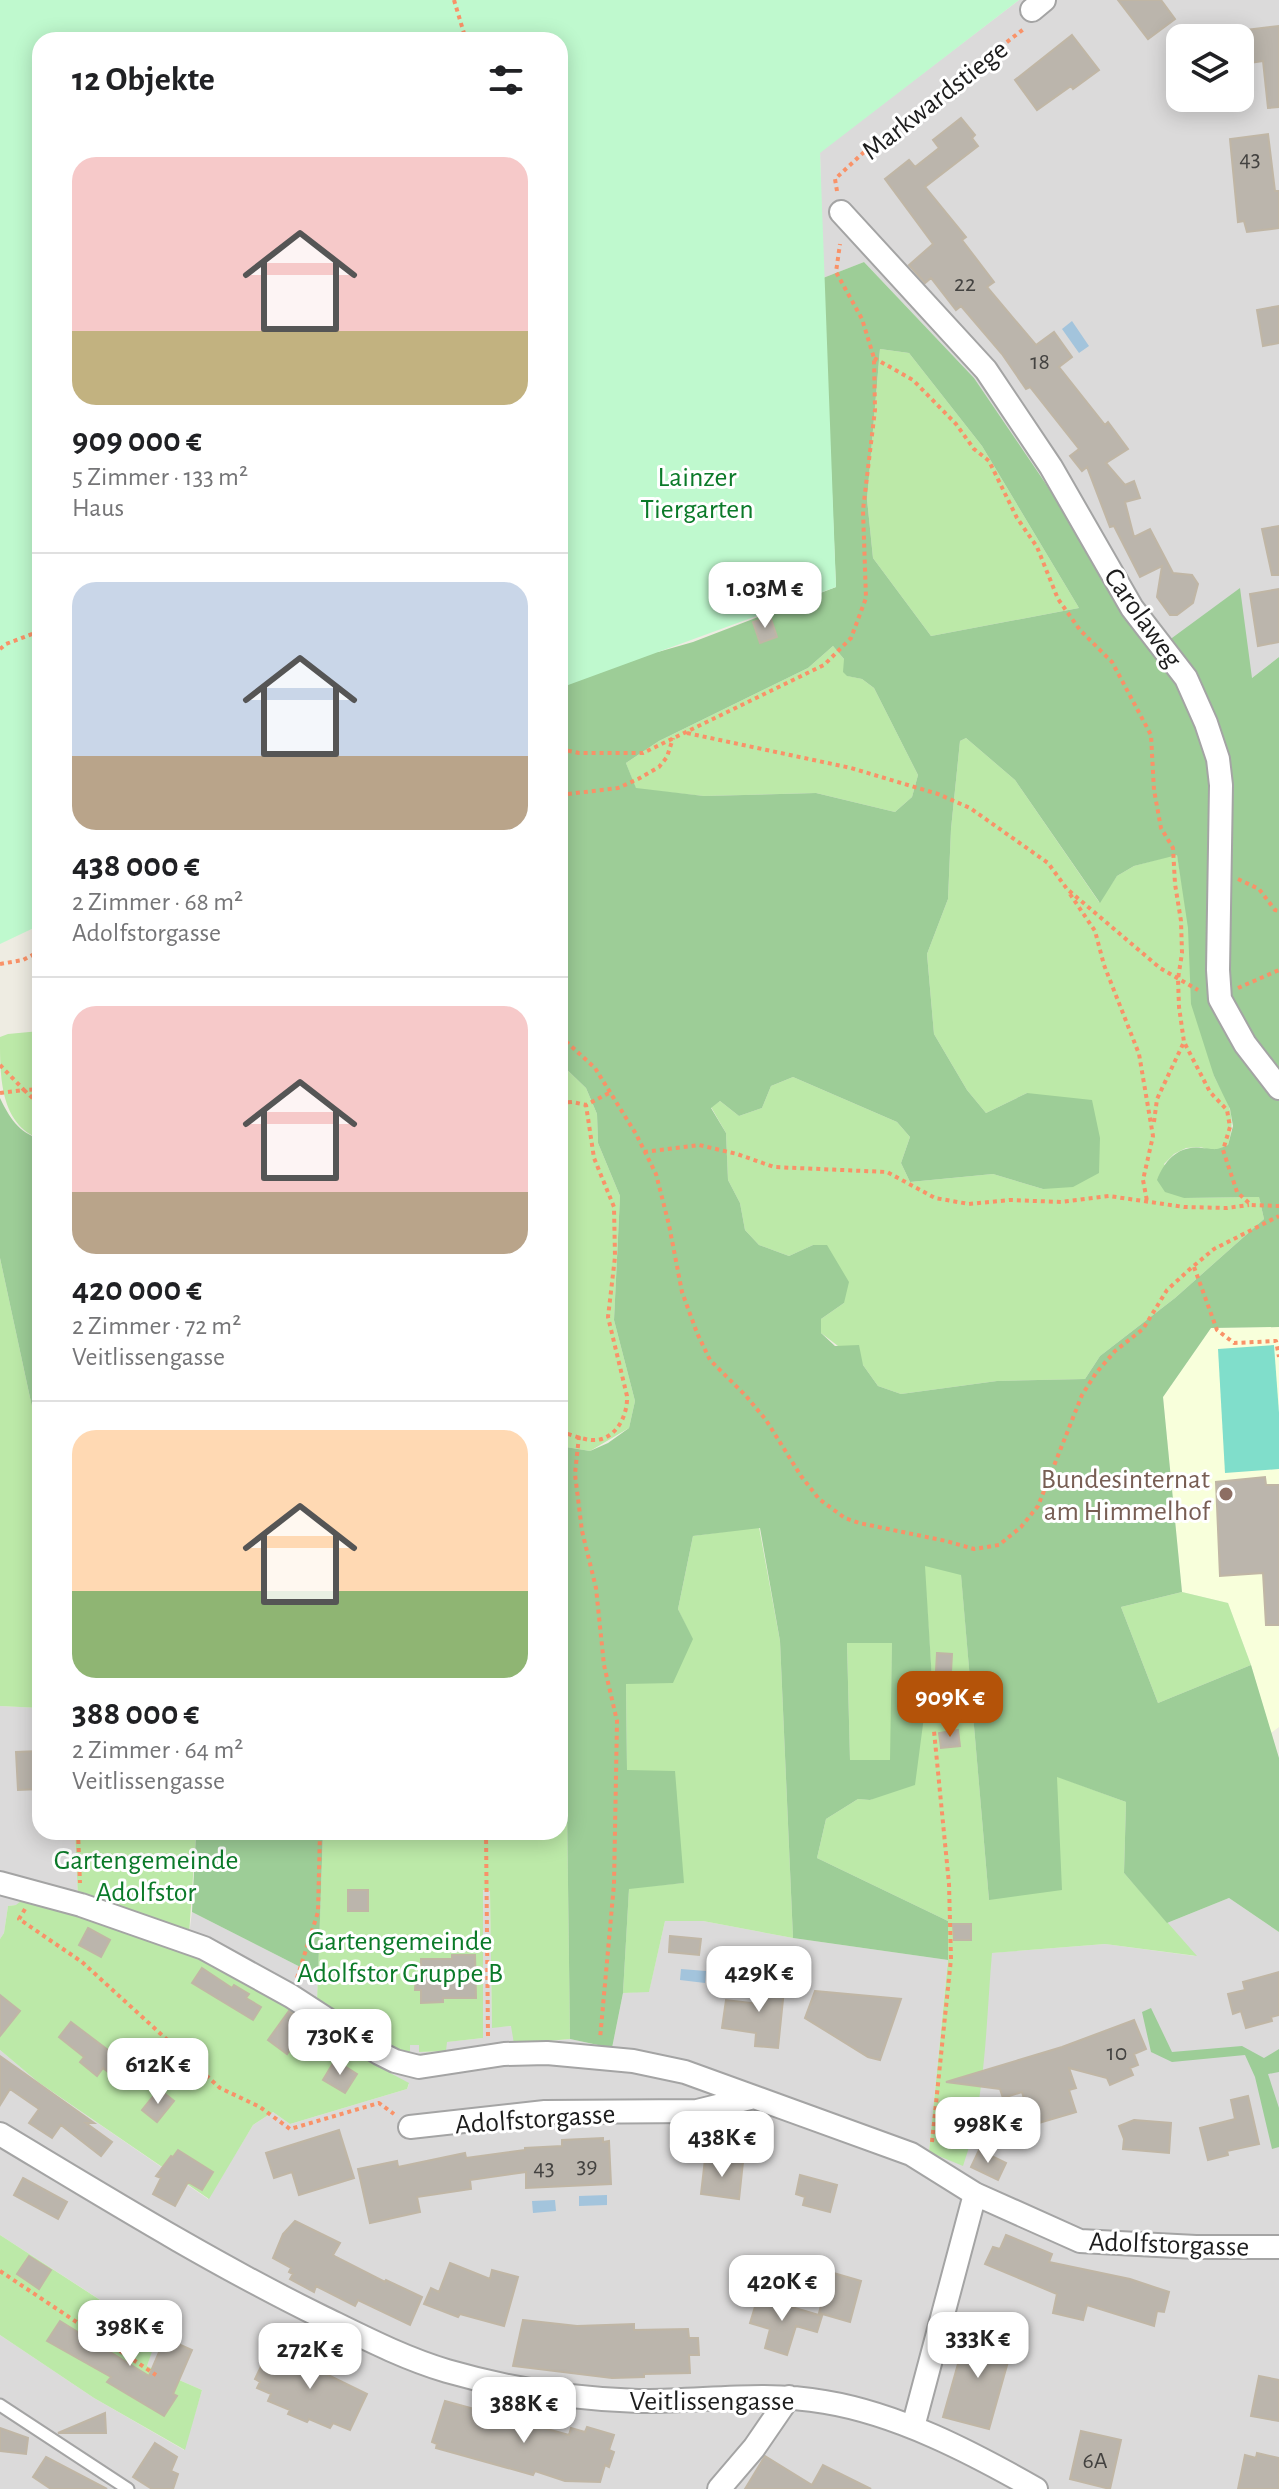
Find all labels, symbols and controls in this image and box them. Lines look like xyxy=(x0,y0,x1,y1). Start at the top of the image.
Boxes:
map controls xyxy=(1166,24,1254,112)
button: layers xyxy=(1166,24,1254,112)
street label: Markwardstiege xyxy=(857,35,1013,166)
icon: filters xyxy=(484,58,528,102)
text: 12 Objekte xyxy=(72,63,215,97)
house number: 43 xyxy=(1239,147,1261,171)
icon: home xyxy=(228,209,372,353)
house number: 22 xyxy=(954,272,976,296)
house number: 18 xyxy=(1030,350,1050,374)
text: 909 000 € xyxy=(72,424,202,458)
text: 5 Zimmer · 133 m² xyxy=(72,464,248,490)
park label: Lainzer Tiergarten xyxy=(640,464,754,524)
text: Haus xyxy=(72,495,124,521)
pin: 1.03M € xyxy=(691,562,839,630)
street label: Carolaweg xyxy=(1098,563,1187,673)
text: 1.03M € xyxy=(727,575,803,601)
icon: home xyxy=(228,634,372,778)
text: 438 000 € xyxy=(72,849,200,883)
text: 2 Zimmer · 68 m² xyxy=(72,889,243,915)
text: Adolfstorgasse xyxy=(72,920,221,946)
icon: home xyxy=(228,1058,372,1202)
text: 420 000 € xyxy=(72,1273,202,1307)
text: 2 Zimmer · 72 m² xyxy=(72,1313,241,1339)
text: Veitlissengasse xyxy=(72,1344,225,1370)
place label: Bundesinternat am Himmelhof xyxy=(1041,1466,1212,1526)
icon: home xyxy=(228,1482,372,1626)
marker: Bundesinternat am Himmelhof xyxy=(1217,1485,1235,1503)
pin: 909K € xyxy=(885,1671,1015,1739)
text: 909K € xyxy=(915,1684,985,1710)
text: 388 000 € xyxy=(72,1697,199,1731)
text: 2 Zimmer · 64 m² xyxy=(72,1737,243,1763)
text: Veitlissengasse xyxy=(72,1768,225,1794)
park label: Gartengemeinde Adolfstor xyxy=(54,1847,238,1907)
park label: Gartengemeinde Adolfstor Gruppe B xyxy=(297,1928,503,1988)
pin: 429K € xyxy=(694,1946,824,2014)
text: 429K € xyxy=(724,1959,794,1985)
pin: 730K € xyxy=(275,2009,405,2077)
text: 730K € xyxy=(306,2022,374,2048)
pin: 612K € xyxy=(93,2038,223,2106)
house number: 10 xyxy=(1107,2041,1127,2065)
text: 612K € xyxy=(125,2051,191,2077)
pin: 998K € xyxy=(923,2097,1053,2165)
street label: Adolfstorgasse xyxy=(454,2100,616,2140)
text: 998K € xyxy=(953,2110,1023,2136)
pin: 438K € xyxy=(657,2111,787,2179)
text: 438K € xyxy=(688,2124,756,2150)
house number: 39 xyxy=(576,2154,598,2178)
house number: 43 xyxy=(533,2156,555,2180)
street label: Adolfstorgasse xyxy=(1088,2228,1250,2262)
pin: 420K € xyxy=(717,2255,847,2323)
text: 420K € xyxy=(747,2268,817,2294)
pin: 398K € xyxy=(65,2300,195,2368)
pin: 333K € xyxy=(913,2312,1043,2380)
text: 398K € xyxy=(96,2313,164,2339)
pin: 272K € xyxy=(245,2323,375,2391)
text: 333K € xyxy=(946,2325,1010,2351)
text: 272K € xyxy=(277,2336,343,2362)
pin: 388K € xyxy=(459,2377,589,2445)
street label: Veitlissengasse xyxy=(630,2388,794,2416)
text: 388K € xyxy=(490,2390,558,2416)
house number: 6A xyxy=(1082,2449,1108,2473)

